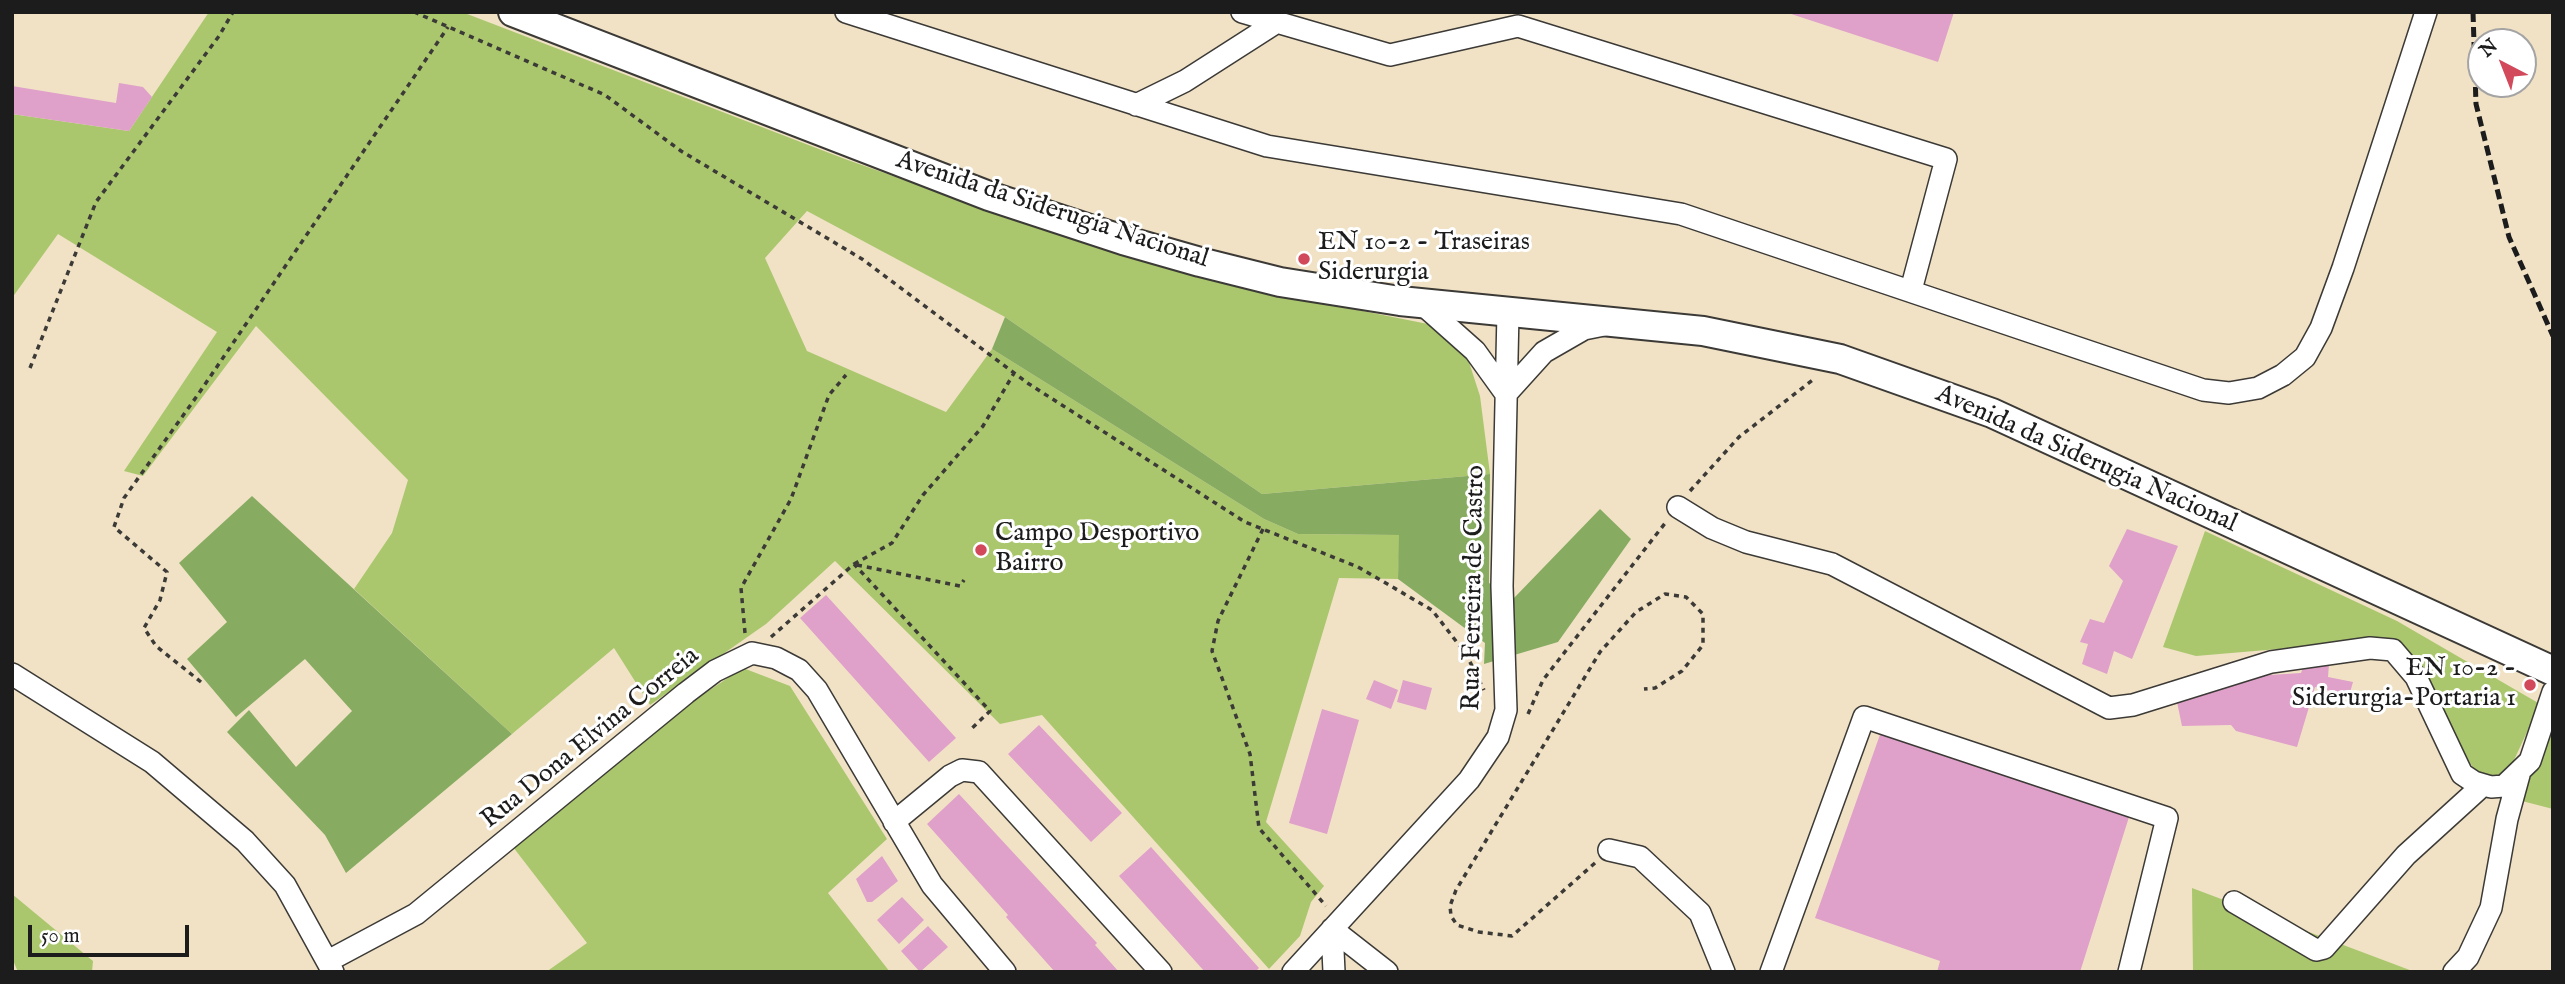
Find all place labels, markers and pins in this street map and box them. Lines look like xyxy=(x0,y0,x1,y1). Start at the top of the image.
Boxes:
place label: EN 10-2 - Traseiras Siderurgia xyxy=(1318,228,1530,290)
marker: EN 10-2 - Traseiras Siderurgia xyxy=(1296,251,1312,267)
place label: Campo Desportivo Bairro xyxy=(995,519,1199,580)
marker: Campo Desportivo Bairro xyxy=(973,542,989,558)
place label: EN 10-2 - Siderurgia-Portaria 1 xyxy=(2292,654,2516,716)
marker: EN 10-2 - Siderurgia-Portaria 1 xyxy=(2522,677,2538,693)

